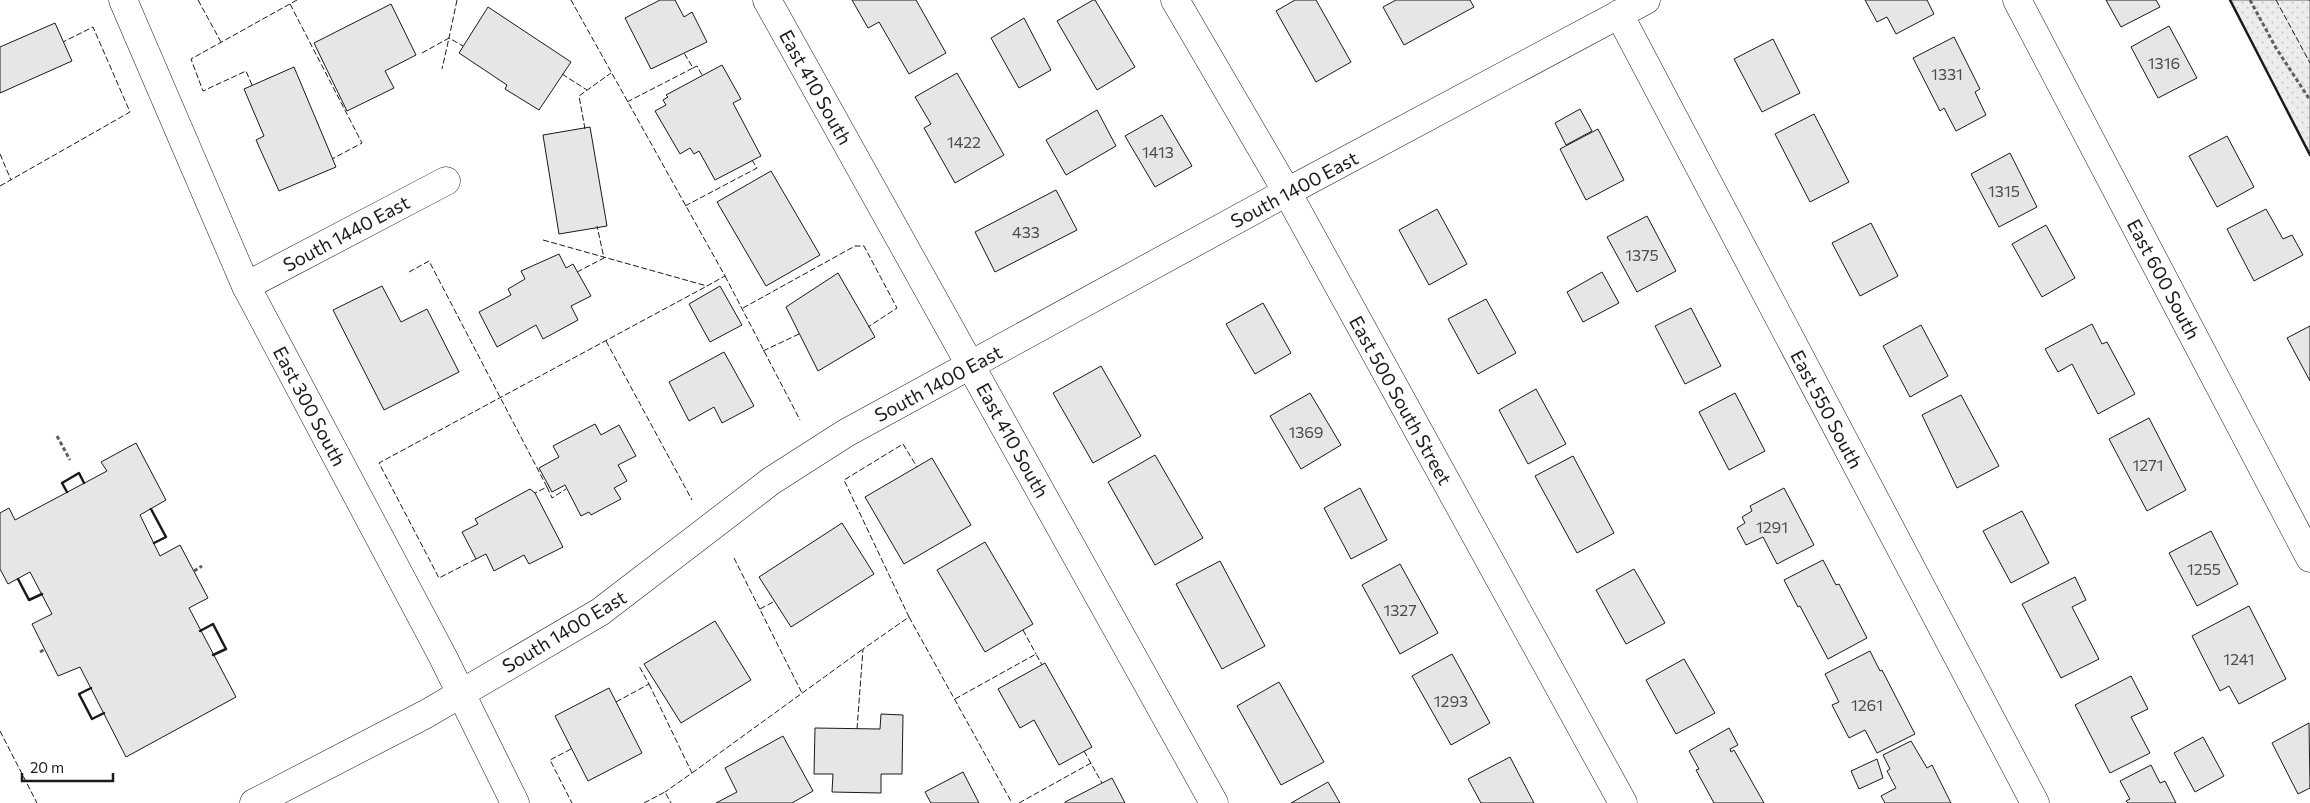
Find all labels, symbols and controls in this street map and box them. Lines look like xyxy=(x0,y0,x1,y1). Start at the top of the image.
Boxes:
street label: East 410 South xyxy=(775,25,857,149)
house number: 1316 xyxy=(2148,53,2180,72)
house number: 1331 xyxy=(1931,64,1963,83)
house number: 1422 xyxy=(947,132,981,151)
house number: 1413 xyxy=(1142,142,1174,161)
street label: South 1400 East xyxy=(1226,146,1362,232)
house number: 1315 xyxy=(1988,181,2020,200)
street label: South 1440 East xyxy=(279,190,413,276)
street label: East 600 South xyxy=(2123,215,2205,343)
house number: 433 xyxy=(1012,222,1040,241)
house number: 1375 xyxy=(1625,245,1659,264)
street label: East 500 South Street xyxy=(1345,311,1457,489)
street label: South 1400 East xyxy=(870,340,1006,426)
street label: East 300 South xyxy=(269,342,351,470)
street label: East 550 South xyxy=(1786,346,1868,472)
street label: East 410 South xyxy=(972,378,1054,502)
house number: 1369 xyxy=(1288,422,1324,441)
house number: 1271 xyxy=(2133,455,2163,474)
house number: 1291 xyxy=(1756,517,1788,536)
house number: 1255 xyxy=(2187,559,2221,578)
street label: South 1400 East xyxy=(498,585,631,677)
house number: 1327 xyxy=(1383,600,1417,619)
house number: 1241 xyxy=(2223,649,2255,668)
house number: 1293 xyxy=(1434,691,1468,710)
house number: 1261 xyxy=(1851,695,1883,714)
scale bar xyxy=(22,750,114,782)
text: 20 m xyxy=(30,758,64,776)

